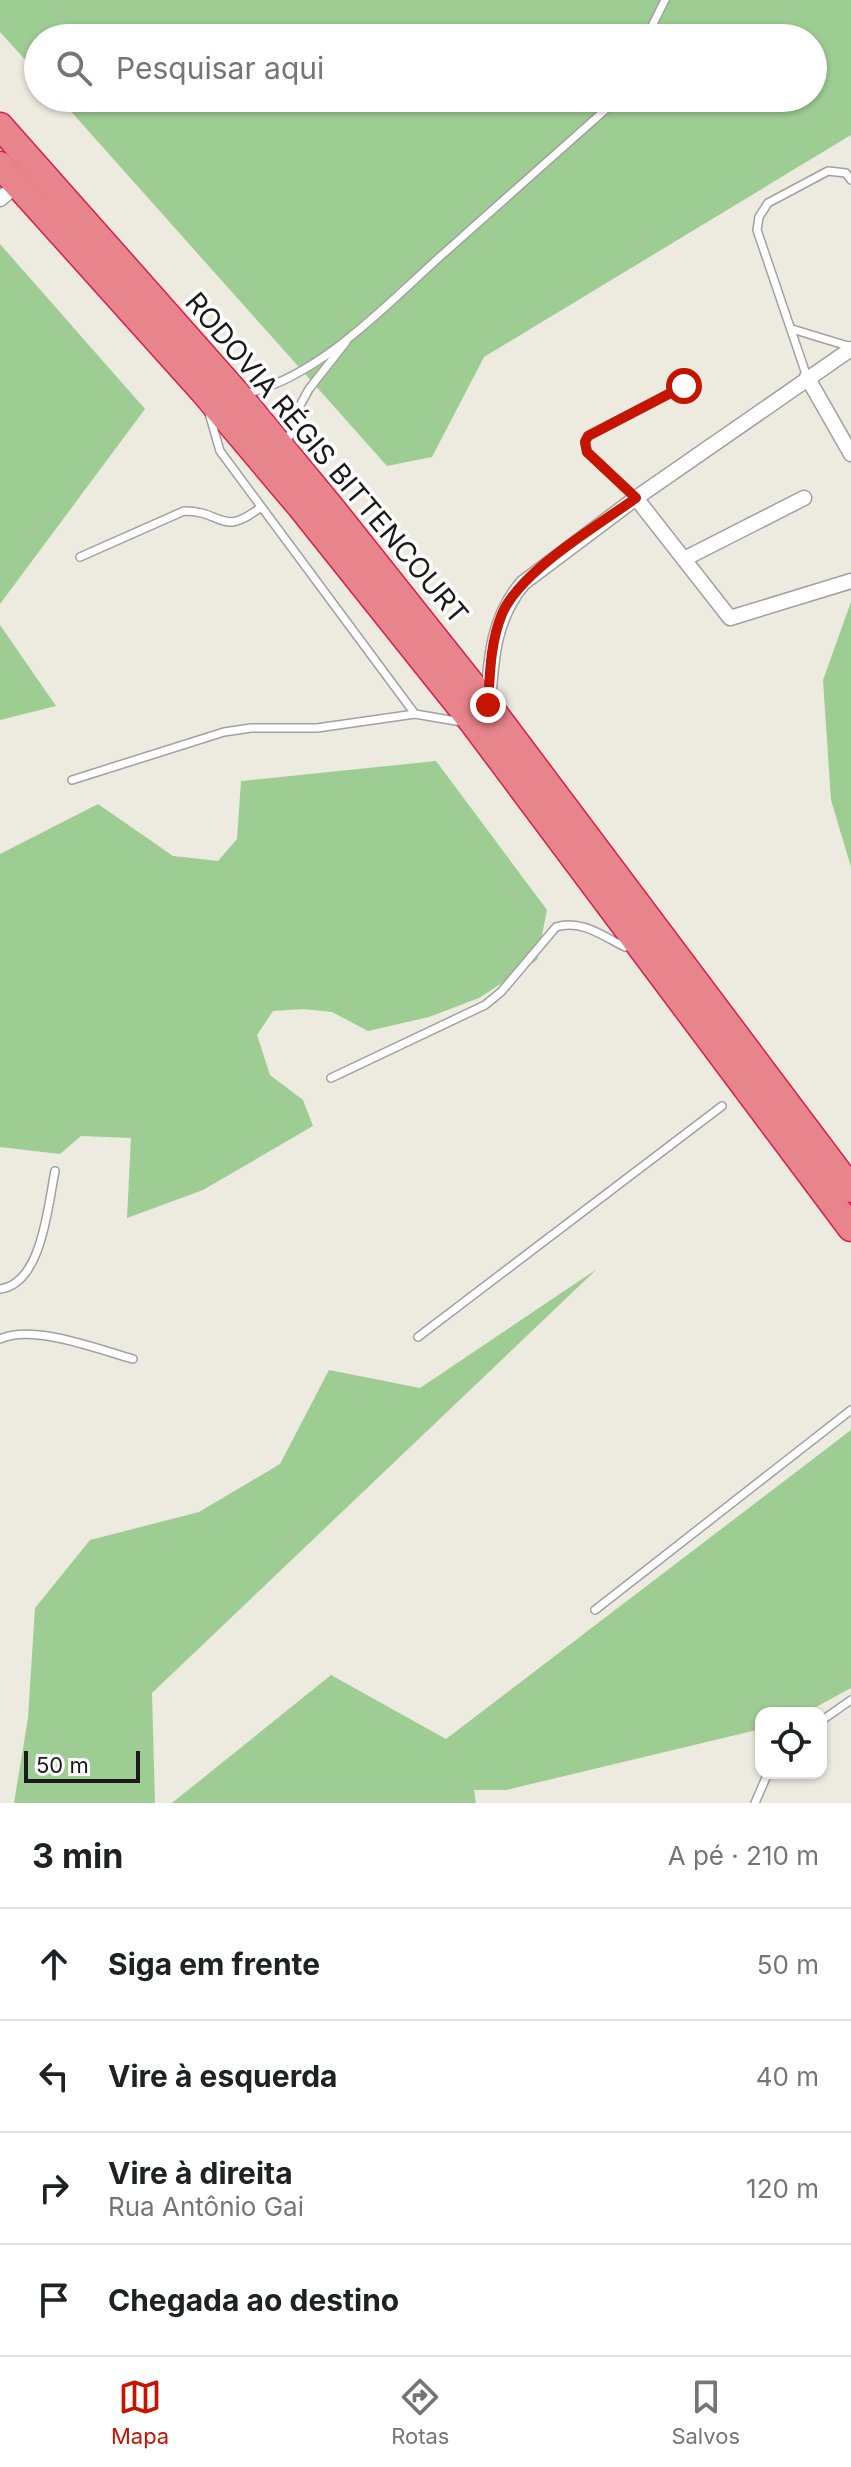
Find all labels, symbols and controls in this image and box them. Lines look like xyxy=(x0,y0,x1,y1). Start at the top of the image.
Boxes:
search box xyxy=(24,24,827,112)
icon: search xyxy=(52,46,96,90)
text: Pesquisar aqui xyxy=(116,50,324,86)
street label: RODOVIA RÉGIS BITTENCOURT xyxy=(178,285,476,631)
route start xyxy=(666,368,702,404)
route end xyxy=(470,687,506,723)
map controls xyxy=(755,1707,827,1779)
button: locate xyxy=(755,1707,827,1779)
scale bar xyxy=(24,1747,140,1783)
text: 50 m xyxy=(36,1752,89,1778)
text: 3 min xyxy=(32,1835,123,1876)
text: A pé · 210 m xyxy=(668,1840,819,1871)
icon: ahead xyxy=(32,1942,76,1986)
text: Siga em frente xyxy=(108,1946,320,1982)
text: 50 m xyxy=(757,1949,819,1980)
icon: left xyxy=(32,2054,76,2098)
text: Vire à esquerda xyxy=(108,2058,337,2094)
text: 40 m xyxy=(756,2061,819,2092)
text: Vire à direita xyxy=(108,2155,293,2191)
icon: right xyxy=(32,2166,76,2210)
text: 120 m xyxy=(746,2173,819,2204)
text: Rua Antônio Gai xyxy=(108,2191,304,2222)
icon: arrive xyxy=(32,2278,76,2322)
text: Chegada ao destino xyxy=(108,2282,399,2318)
tab: Mapa xyxy=(111,2375,169,2449)
tab: Rotas xyxy=(391,2375,449,2449)
tab: Salvos xyxy=(671,2375,740,2449)

